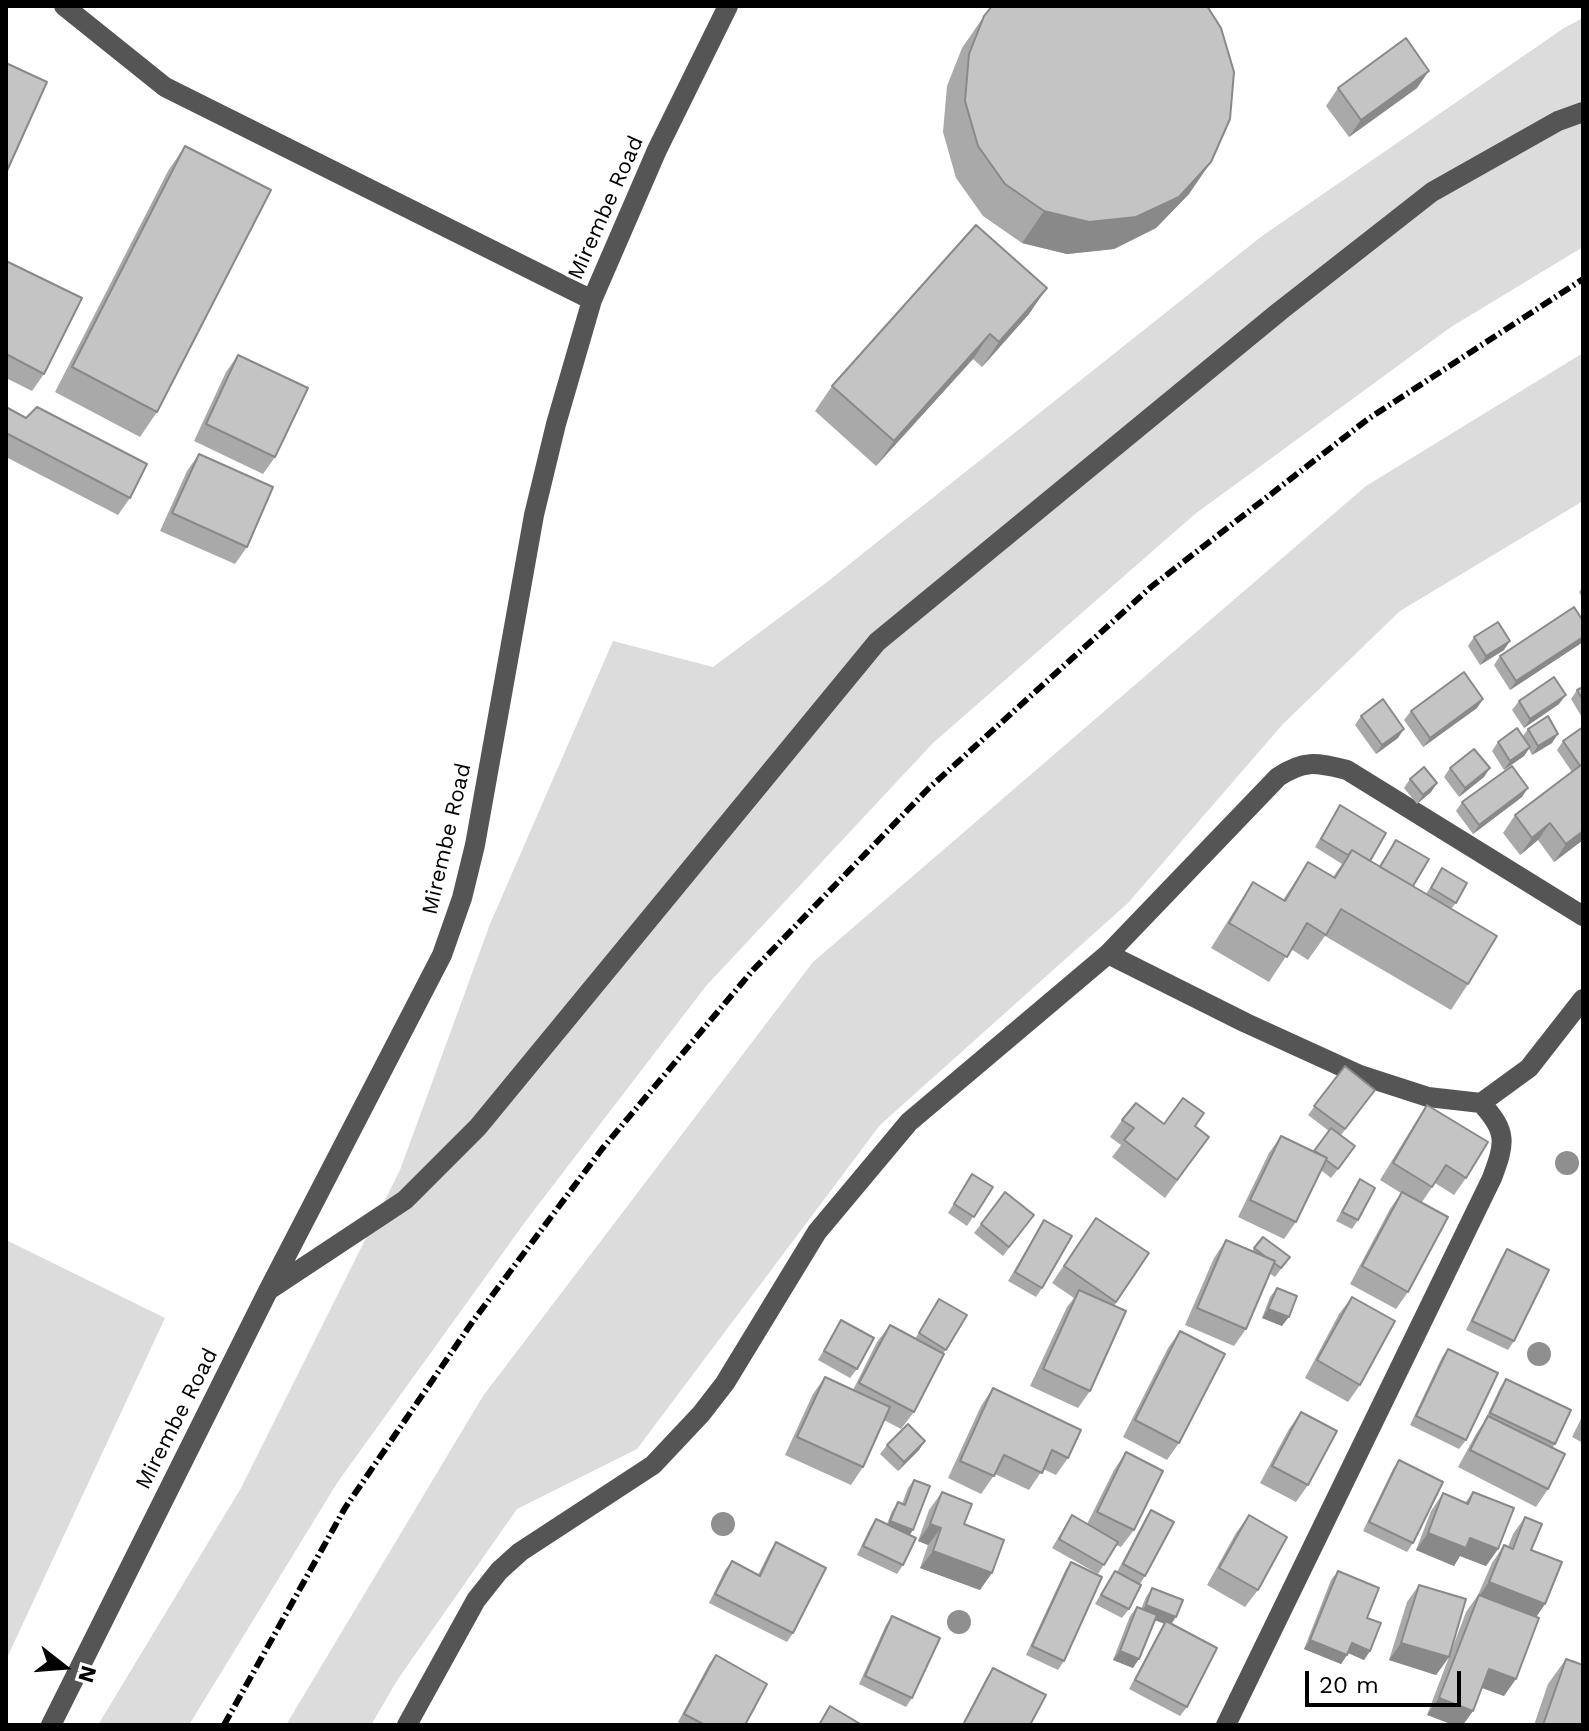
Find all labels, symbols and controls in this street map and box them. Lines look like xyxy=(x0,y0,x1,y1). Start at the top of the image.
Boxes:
street label: Mirembe Road xyxy=(562,132,650,284)
street label: Mirembe Road xyxy=(417,761,477,917)
street label: Mirembe Road xyxy=(130,1344,224,1494)
north arrow xyxy=(24,1627,104,1707)
scale bar xyxy=(1309,1655,1465,1705)
text: N xyxy=(73,1663,102,1686)
text: 20 m xyxy=(1319,1671,1379,1699)

